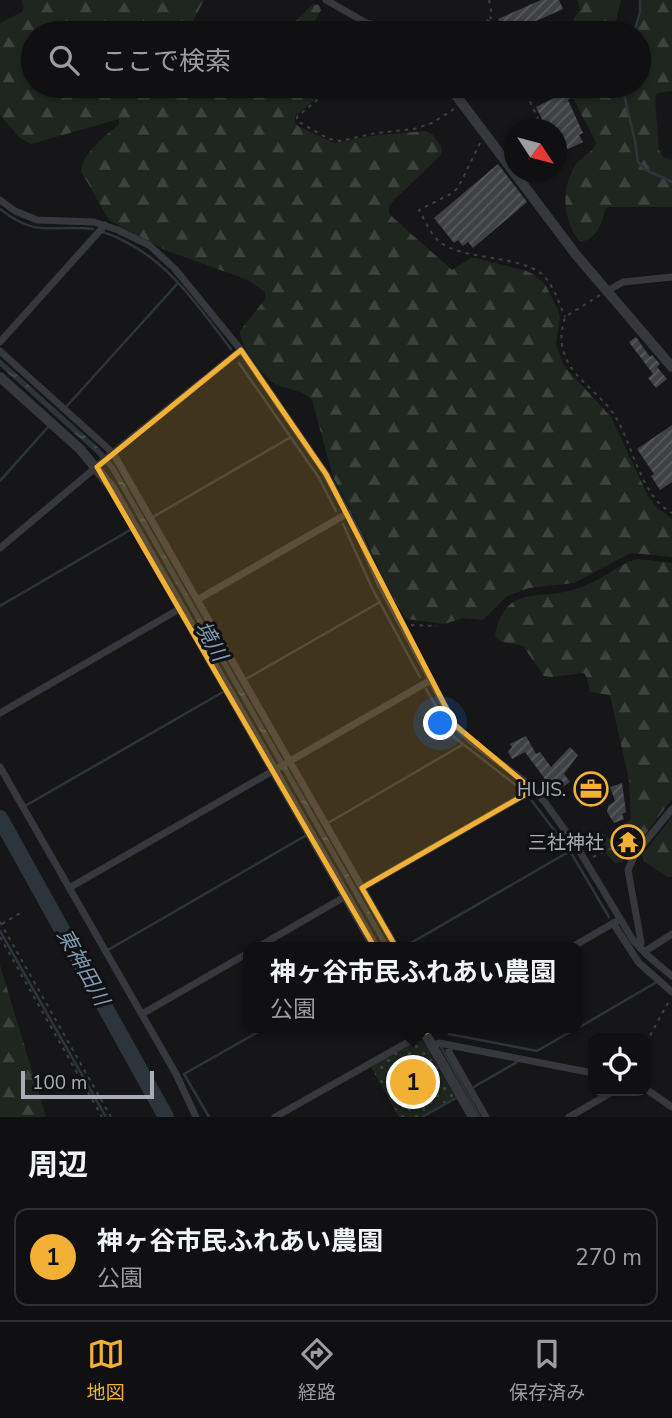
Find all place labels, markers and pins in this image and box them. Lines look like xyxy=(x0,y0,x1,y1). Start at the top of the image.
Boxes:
office icon: HUIS. xyxy=(572,770,610,808)
place label: HUIS. xyxy=(517,777,566,803)
temple icon: 三社神社 xyxy=(609,823,647,861)
place label: 三社神社 xyxy=(528,830,604,856)
pin: 1 xyxy=(390,1056,436,1108)

